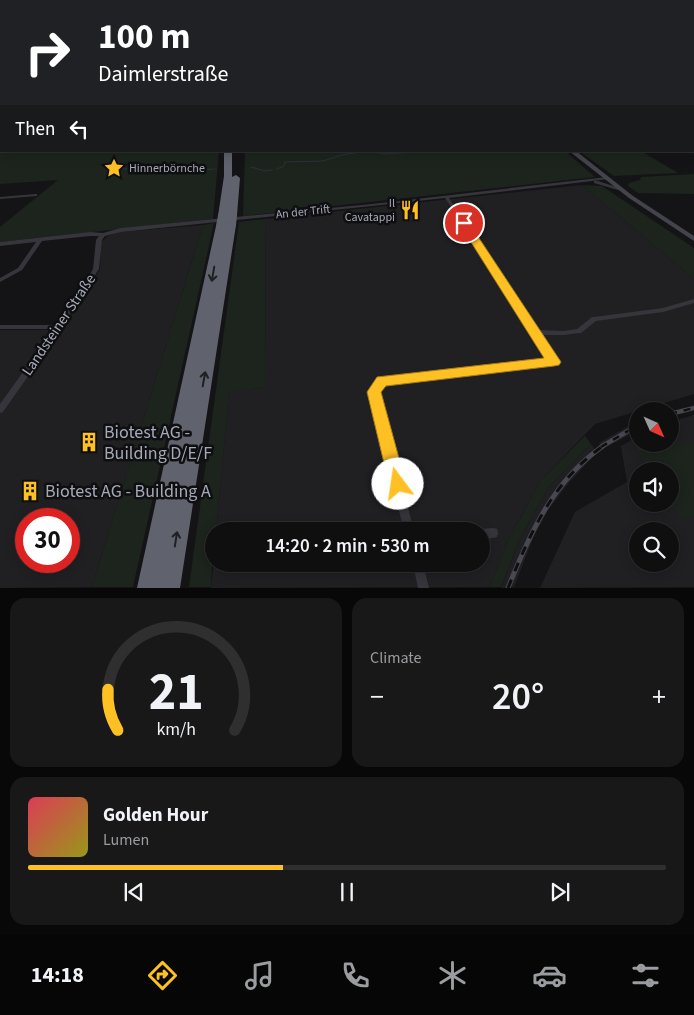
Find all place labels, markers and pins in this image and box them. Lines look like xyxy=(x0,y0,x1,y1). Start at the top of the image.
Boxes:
place icon: Hinnerbörnche xyxy=(103,157,125,179)
place label: Hinnerbörnche xyxy=(129,160,205,177)
place label: Il Cavatappi xyxy=(345,195,395,226)
restaurant icon: Il Cavatappi xyxy=(399,199,421,221)
pin xyxy=(443,202,485,244)
place label: Biotest AG - Building D/E/F xyxy=(104,420,212,466)
building icon: Biotest AG - Building D/E/F xyxy=(78,431,100,453)
place label: Biotest AG - Building A xyxy=(45,479,211,504)
building icon: Biotest AG - Building A xyxy=(19,480,41,502)

